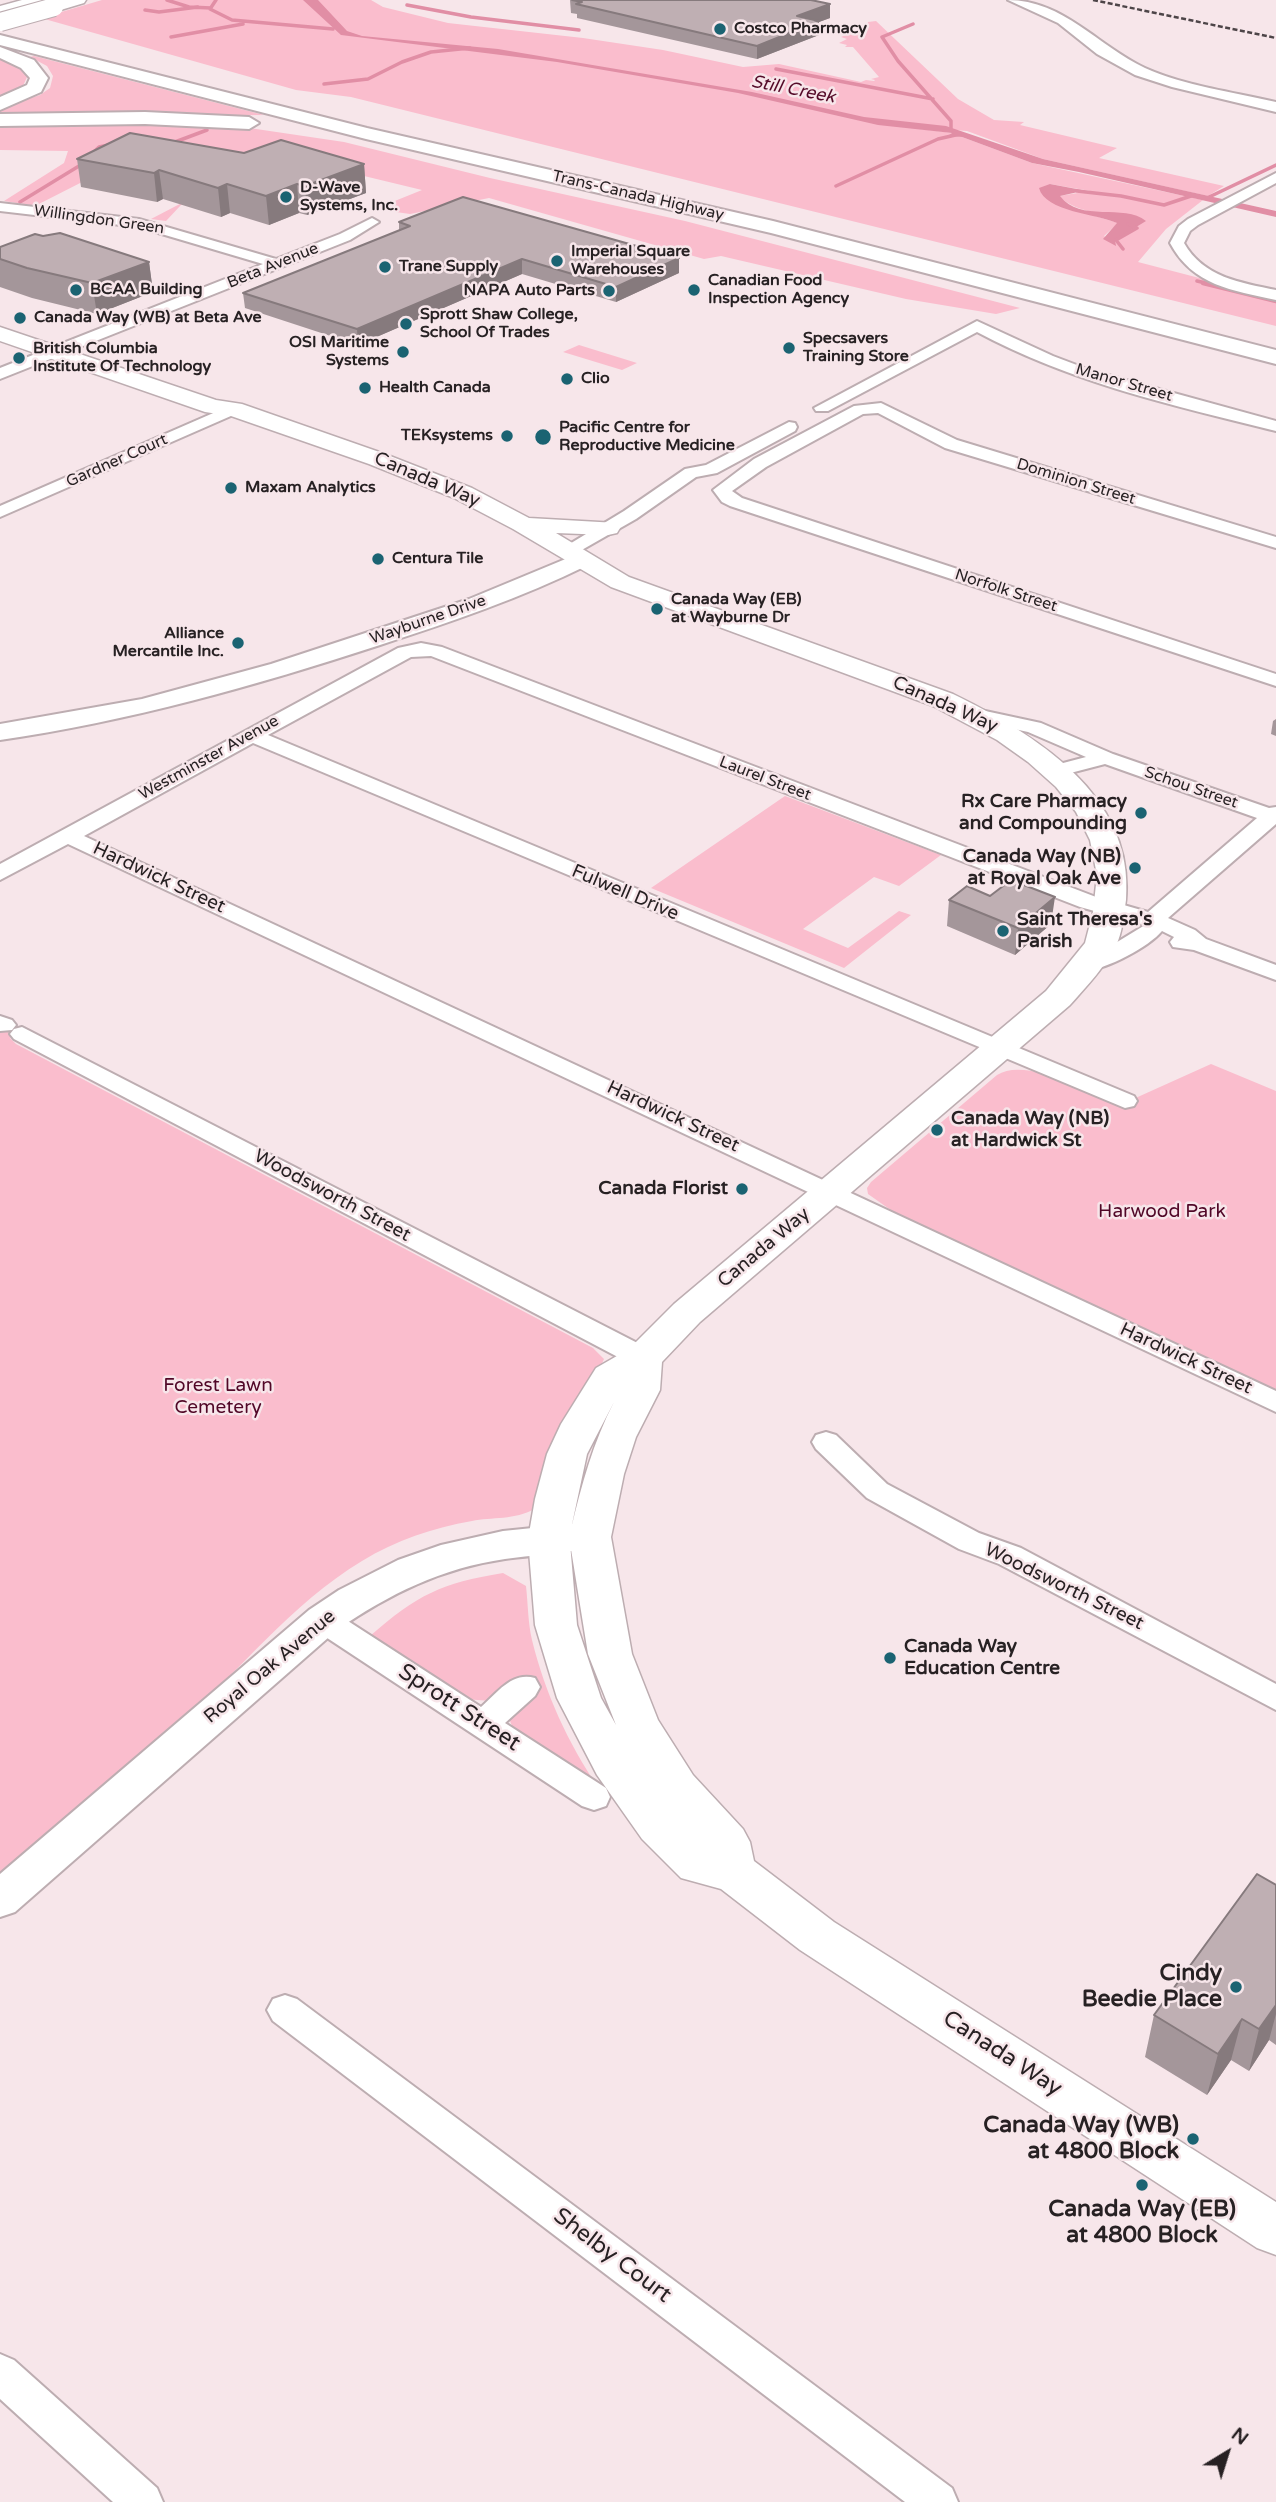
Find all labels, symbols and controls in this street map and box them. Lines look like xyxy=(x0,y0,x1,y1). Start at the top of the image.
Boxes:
place label: Costco Pharmacy xyxy=(734,19,867,39)
marker: Costco Pharmacy xyxy=(712,21,728,37)
water label: Still Creek xyxy=(749,71,837,109)
street label: Trans-Canada Highway xyxy=(550,167,726,225)
place label: D-Wave Systems, Inc. xyxy=(300,178,398,216)
marker: D-Wave Systems, Inc. xyxy=(278,189,294,205)
street label: Willingdon Green xyxy=(33,201,165,239)
street label: Beta Avenue xyxy=(225,239,321,293)
place label: Imperial Square Warehouses xyxy=(571,242,690,280)
marker: Imperial Square Warehouses xyxy=(549,253,565,269)
place label: Trane Supply xyxy=(399,257,498,277)
marker: Trane Supply xyxy=(377,259,393,275)
place label: Canadian Food Inspection Agency xyxy=(708,271,849,309)
place label: BCAA Building xyxy=(90,280,203,300)
place label: NAPA Auto Parts xyxy=(463,281,595,301)
marker: BCAA Building xyxy=(68,282,84,298)
marker: Canadian Food Inspection Agency xyxy=(686,282,702,298)
marker: NAPA Auto Parts xyxy=(601,283,617,299)
place label: Sprott Shaw College, School Of Trades xyxy=(420,305,578,343)
place label: Canada Way (WB) at Beta Ave xyxy=(34,308,262,328)
marker: Canada Way (WB) at Beta Ave xyxy=(12,310,28,326)
marker: Sprott Shaw College, School Of Trades xyxy=(398,316,414,332)
place label: Specsavers Training Store xyxy=(803,329,909,367)
place label: OSI Maritime Systems xyxy=(289,333,389,371)
place label: British Columbia Institute Of Technology xyxy=(33,339,211,377)
marker: Specsavers Training Store xyxy=(781,340,797,356)
marker: OSI Maritime Systems xyxy=(395,344,411,360)
marker: British Columbia Institute Of Technology xyxy=(11,350,27,366)
street label: Manor Street xyxy=(1073,360,1175,406)
place label: Clio xyxy=(581,369,610,389)
marker: Clio xyxy=(559,371,575,387)
place label: Health Canada xyxy=(379,378,491,398)
marker: Health Canada xyxy=(357,380,373,396)
place label: Pacific Centre for Reproductive Medicine xyxy=(559,418,735,456)
place label: TEKsystems xyxy=(401,426,493,446)
marker: Pacific Centre for Reproductive Medicine xyxy=(533,427,553,447)
marker: TEKsystems xyxy=(499,428,515,444)
street label: Gardner Court xyxy=(63,430,171,492)
street label: Canada Way xyxy=(371,447,483,513)
street label: Dominion Street xyxy=(1014,455,1138,509)
place label: Maxam Analytics xyxy=(245,478,376,498)
marker: Maxam Analytics xyxy=(223,480,239,496)
place label: Centura Tile xyxy=(392,549,483,569)
marker: Centura Tile xyxy=(370,551,386,567)
street label: Norfolk Street xyxy=(952,565,1060,617)
place label: Canada Way (EB) at Wayburne Dr xyxy=(671,590,802,628)
street label: Wayburne Drive xyxy=(368,591,488,649)
marker: Canada Way (EB) at Wayburne Dr xyxy=(649,601,665,617)
place label: Alliance Mercantile Inc. xyxy=(113,624,224,662)
marker: Alliance Mercantile Inc. xyxy=(230,635,246,651)
street label: Canada Way xyxy=(889,672,1001,738)
street label: Westminster Avenue xyxy=(136,712,282,804)
street label: Laurel Street xyxy=(716,753,814,805)
street label: Schou Street xyxy=(1142,763,1240,813)
place label: Rx Care Pharmacy and Compounding xyxy=(959,791,1127,835)
marker: Rx Care Pharmacy and Compounding xyxy=(1133,805,1149,821)
street label: Hardwick Street xyxy=(89,837,229,919)
place label: Canada Way (NB) at Royal Oak Ave xyxy=(963,846,1121,890)
street label: Fulwell Drive xyxy=(568,860,682,926)
marker: Canada Way (NB) at Royal Oak Ave xyxy=(1127,860,1143,876)
place label: Saint Theresa's Parish xyxy=(1017,909,1152,953)
marker: Saint Theresa's Parish xyxy=(995,923,1011,939)
street label: Hardwick Street xyxy=(603,1076,743,1158)
place label: Canada Way (NB) at Hardwick St xyxy=(951,1108,1109,1152)
marker: Canada Way (NB) at Hardwick St xyxy=(929,1122,945,1138)
street label: Woodsworth Street xyxy=(250,1145,414,1247)
place label: Canada Florist xyxy=(598,1178,728,1200)
marker: Canada Florist xyxy=(734,1181,750,1197)
park label: Harwood Park xyxy=(1098,1201,1226,1223)
street label: Canada Way xyxy=(713,1203,815,1293)
street label: Hardwick Street xyxy=(1116,1318,1256,1400)
park label: Forest Lawn Cemetery xyxy=(163,1375,273,1419)
street label: Woodsworth Street xyxy=(981,1539,1147,1635)
street label: Royal Oak Avenue xyxy=(200,1605,340,1729)
place label: Canada Way Education Centre xyxy=(904,1636,1060,1680)
marker: Canada Way Education Centre xyxy=(882,1650,898,1666)
street label: Sprott Street xyxy=(393,1658,525,1758)
place label: Cindy Beedie Place xyxy=(1082,1960,1222,2014)
marker: Cindy Beedie Place xyxy=(1228,1979,1244,1995)
street label: Canada Way xyxy=(937,2005,1067,2103)
place label: Canada Way (WB) at 4800 Block xyxy=(983,2112,1179,2166)
marker: Canada Way (WB) at 4800 Block xyxy=(1185,2131,1201,2147)
marker: Canada Way (EB) at 4800 Block xyxy=(1134,2177,1150,2193)
place label: Canada Way (EB) at 4800 Block xyxy=(1048,2196,1236,2250)
street label: Shelby Court xyxy=(548,2203,676,2309)
north arrow xyxy=(1192,2418,1262,2488)
text: N xyxy=(1227,2423,1253,2450)

